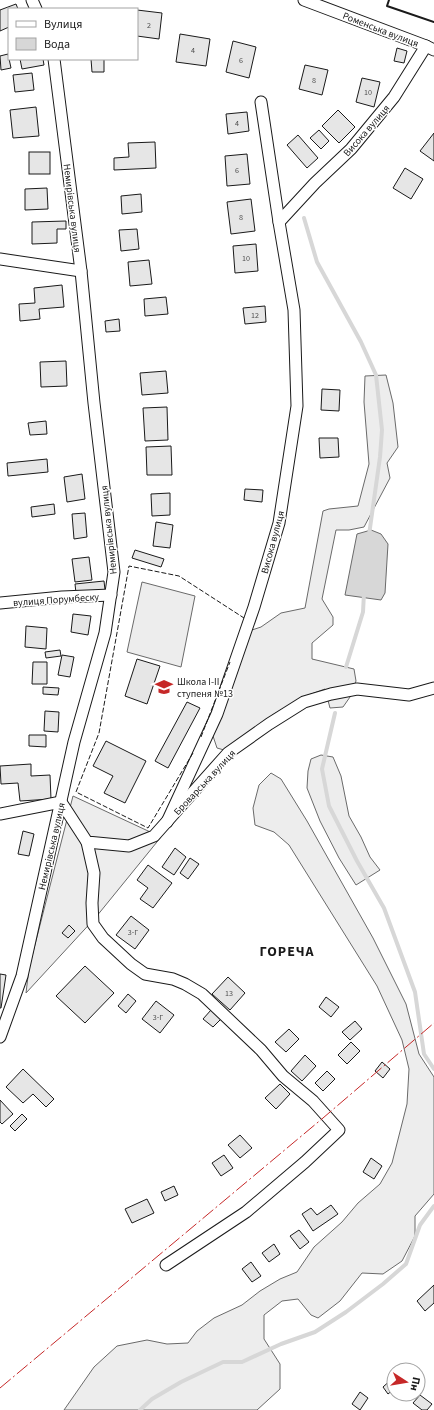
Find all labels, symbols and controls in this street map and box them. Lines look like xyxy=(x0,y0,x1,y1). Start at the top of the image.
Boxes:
legend xyxy=(8,8,138,60)
street label: Роменська вулиця xyxy=(341,9,421,51)
text: Вулиця xyxy=(44,16,82,33)
house number: 2 xyxy=(147,20,151,31)
text: Вода xyxy=(44,36,70,53)
house number: 4 xyxy=(191,45,195,56)
house number: 6 xyxy=(239,55,243,66)
house number: 8 xyxy=(312,75,316,86)
house number: 10 xyxy=(364,87,372,98)
street label: Висока вулиця xyxy=(340,102,393,160)
house number: 4 xyxy=(235,118,239,129)
street label: Немирівська вулиця xyxy=(60,163,84,253)
house number: 6 xyxy=(235,165,239,176)
house number: 8 xyxy=(239,212,243,223)
house number: 10 xyxy=(242,253,250,264)
house number: 12 xyxy=(251,310,259,321)
street label: Немирівська вулиця xyxy=(97,485,121,575)
street label: Висока вулиця xyxy=(258,509,288,575)
street label: вулиця Порумбеску xyxy=(13,590,100,610)
place label: Школа I-II ступеня №13 xyxy=(177,675,233,701)
school or university icon: Школа I-II ступеня №13 xyxy=(154,677,174,697)
street label: Броварська вулиця xyxy=(171,747,239,819)
street label: Немирівська вулиця xyxy=(35,801,69,891)
house number: 3-Г xyxy=(128,927,138,938)
district label: ГОРЕЧА xyxy=(259,942,315,962)
house number: 13 xyxy=(225,988,233,999)
house number: 3-Г xyxy=(153,1012,163,1023)
north arrow xyxy=(386,1362,426,1402)
text: Пн xyxy=(407,1376,424,1392)

